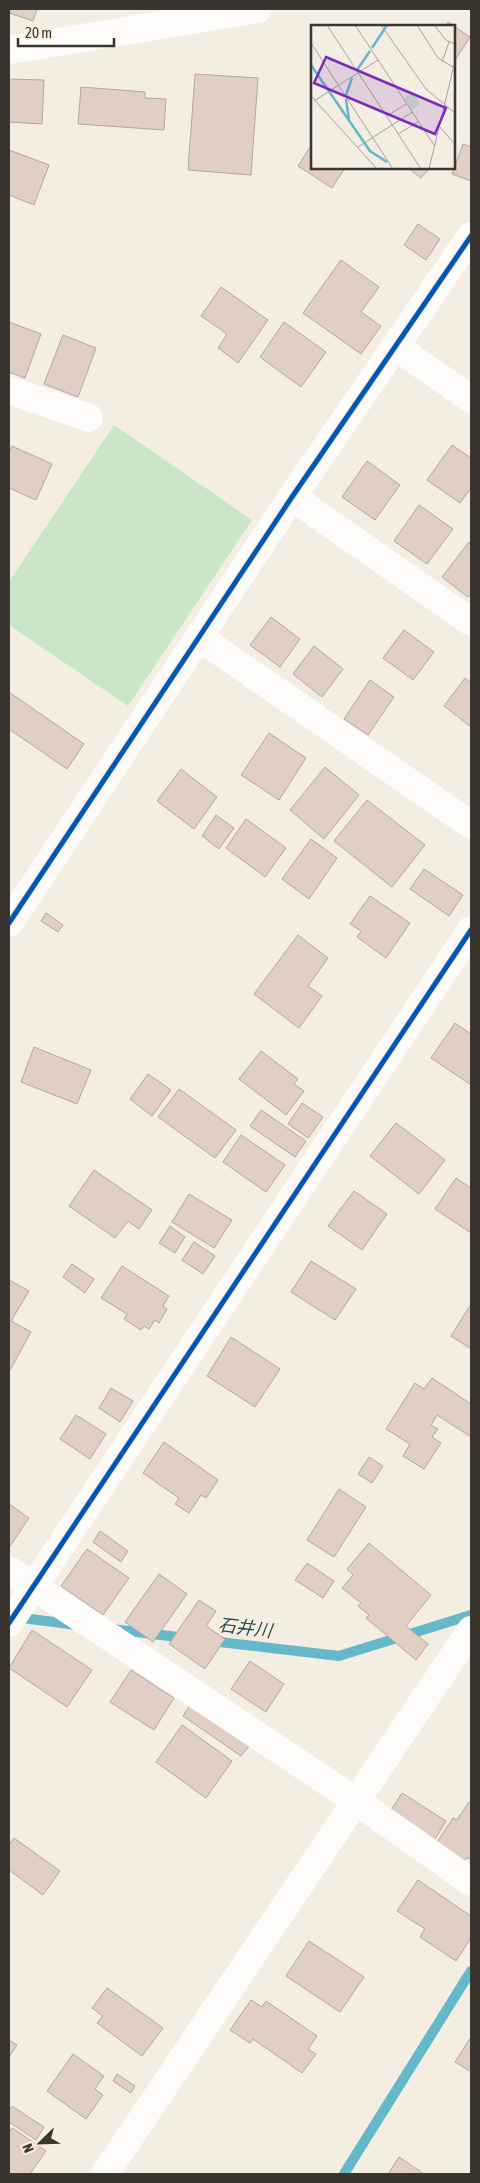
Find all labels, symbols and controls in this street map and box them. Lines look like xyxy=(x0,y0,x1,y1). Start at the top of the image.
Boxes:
scale bar xyxy=(18,15,114,47)
text: 20 m xyxy=(25,24,52,41)
inset map xyxy=(311,25,455,169)
water label: 石井川 xyxy=(217,1614,275,1641)
north arrow xyxy=(15,2118,65,2168)
text: N xyxy=(19,2141,37,2155)

